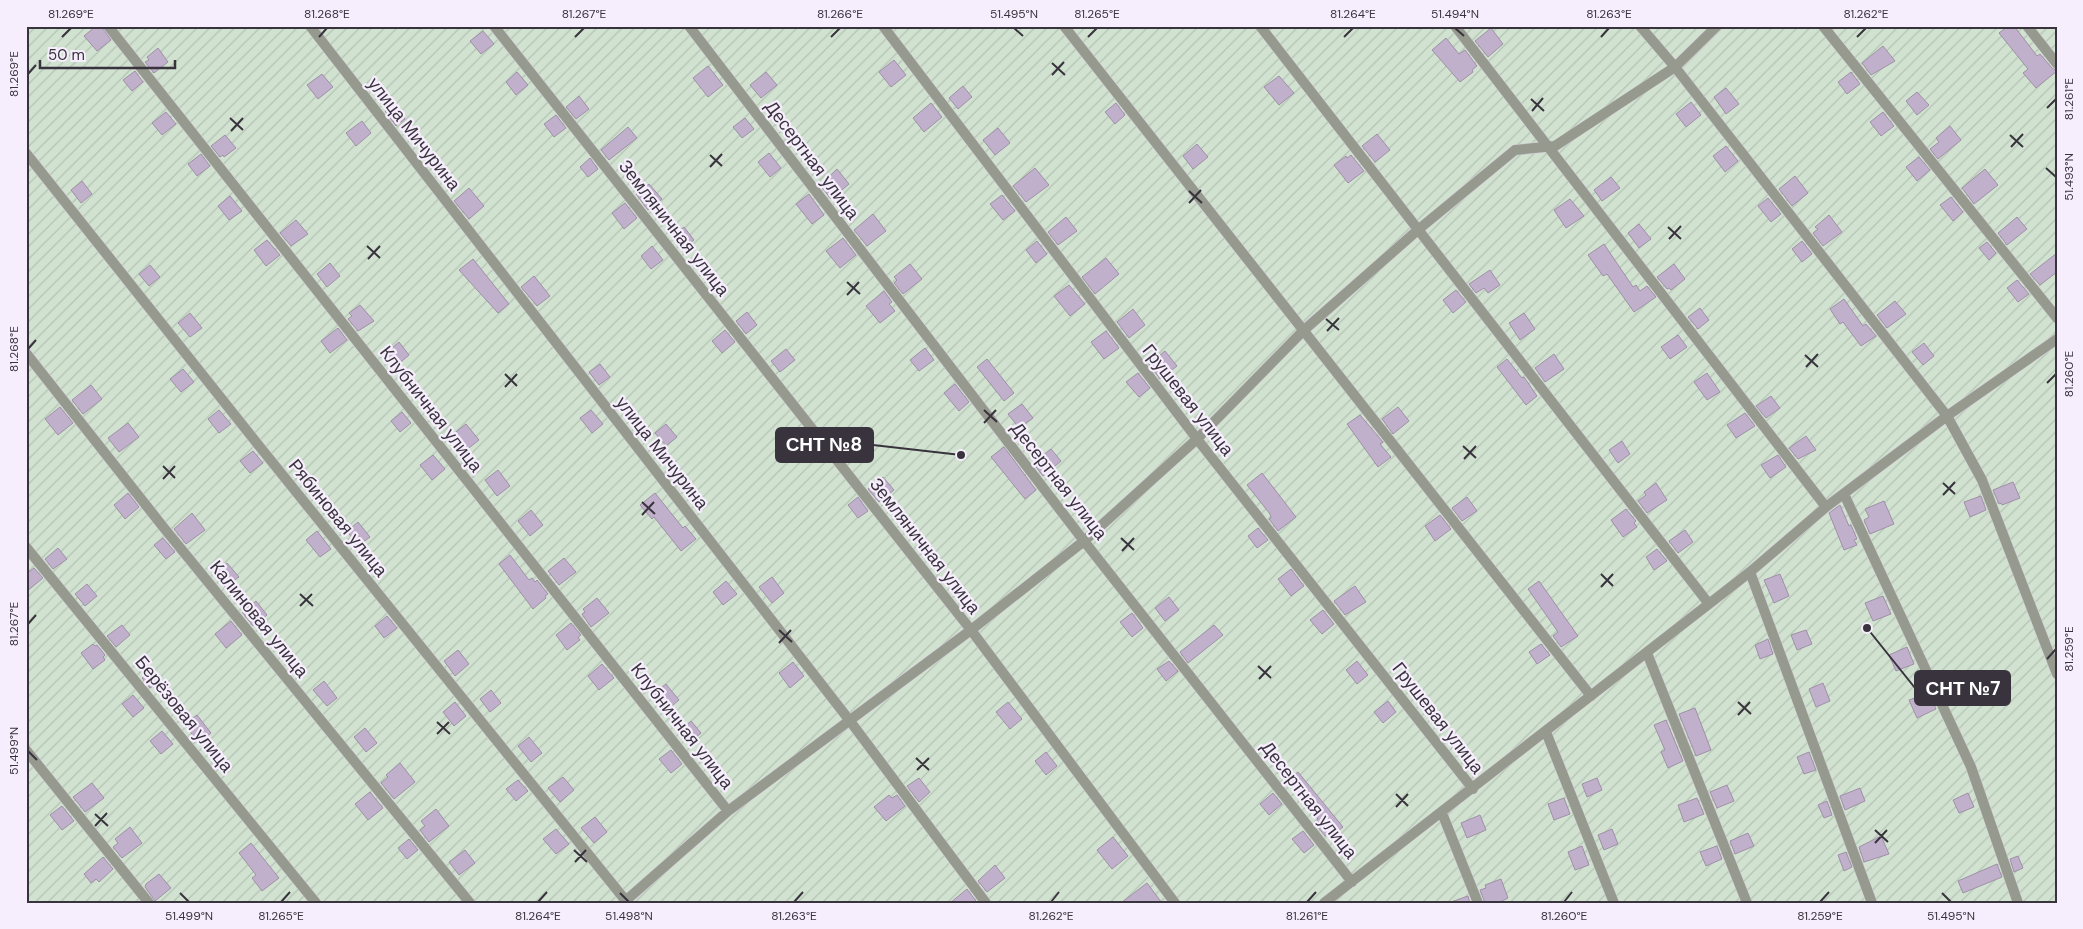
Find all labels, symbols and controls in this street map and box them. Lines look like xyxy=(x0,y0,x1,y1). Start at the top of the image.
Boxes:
text: 81.269°E xyxy=(48,6,94,22)
text: 81.268°E xyxy=(304,6,350,22)
text: 81.267°E xyxy=(562,6,607,22)
text: 81.266°E xyxy=(817,6,863,22)
text: 51.495°N xyxy=(990,6,1038,22)
text: 81.265°E xyxy=(1074,6,1120,22)
text: 81.264°E xyxy=(1330,6,1376,22)
text: 51.494°N xyxy=(1431,6,1479,22)
text: 81.263°E xyxy=(1586,6,1632,22)
text: 81.262°E xyxy=(1843,6,1889,22)
scale bar xyxy=(40,38,175,70)
text: 50 m xyxy=(48,45,85,65)
text: 81.269°E xyxy=(6,51,22,97)
street label: улица Мичурина xyxy=(362,72,466,196)
text: 81.261°E xyxy=(2061,78,2077,120)
street label: Десертная улица xyxy=(759,96,865,225)
text: 51.493°N xyxy=(2061,153,2077,201)
street label: Земляничная улица xyxy=(613,155,735,302)
text: 81.268°E xyxy=(6,326,22,372)
street label: Грушевая улица xyxy=(1137,339,1240,462)
street label: Клубничная улица xyxy=(374,341,488,478)
text: 81.260°E xyxy=(2061,350,2077,397)
street label: улица Мичурина xyxy=(610,391,714,515)
street label: Десертная улица xyxy=(1006,417,1113,546)
callout: СНТ №8 xyxy=(776,428,873,462)
text: СНТ №8 xyxy=(786,432,862,457)
street label: Рябиновая улица xyxy=(283,454,394,583)
street label: Земляничная улица xyxy=(864,473,986,620)
street label: Калиновая улица xyxy=(204,555,314,683)
text: 81.267°E xyxy=(6,601,22,646)
text: 81.259°E xyxy=(2061,626,2077,672)
street label: Берёзовая улица xyxy=(130,651,239,778)
street label: Грушевая улица xyxy=(1387,657,1490,780)
street label: Клубничная улица xyxy=(625,658,739,795)
callout: СНТ №7 xyxy=(1915,671,2010,705)
text: СНТ №7 xyxy=(1926,676,2000,701)
text: 51.499°N xyxy=(6,727,22,775)
street label: Десертная улица xyxy=(1256,736,1363,865)
text: 51.499°N xyxy=(165,908,213,924)
text: 81.265°E xyxy=(258,908,304,924)
text: 81.264°E xyxy=(515,908,561,924)
text: 51.498°N xyxy=(605,908,653,924)
text: 81.263°E xyxy=(771,908,817,924)
text: 81.262°E xyxy=(1028,908,1074,924)
text: 81.261°E xyxy=(1286,908,1328,924)
text: 81.260°E xyxy=(1541,908,1588,924)
text: 81.259°E xyxy=(1797,908,1843,924)
text: 51.495°N xyxy=(1927,908,1975,924)

